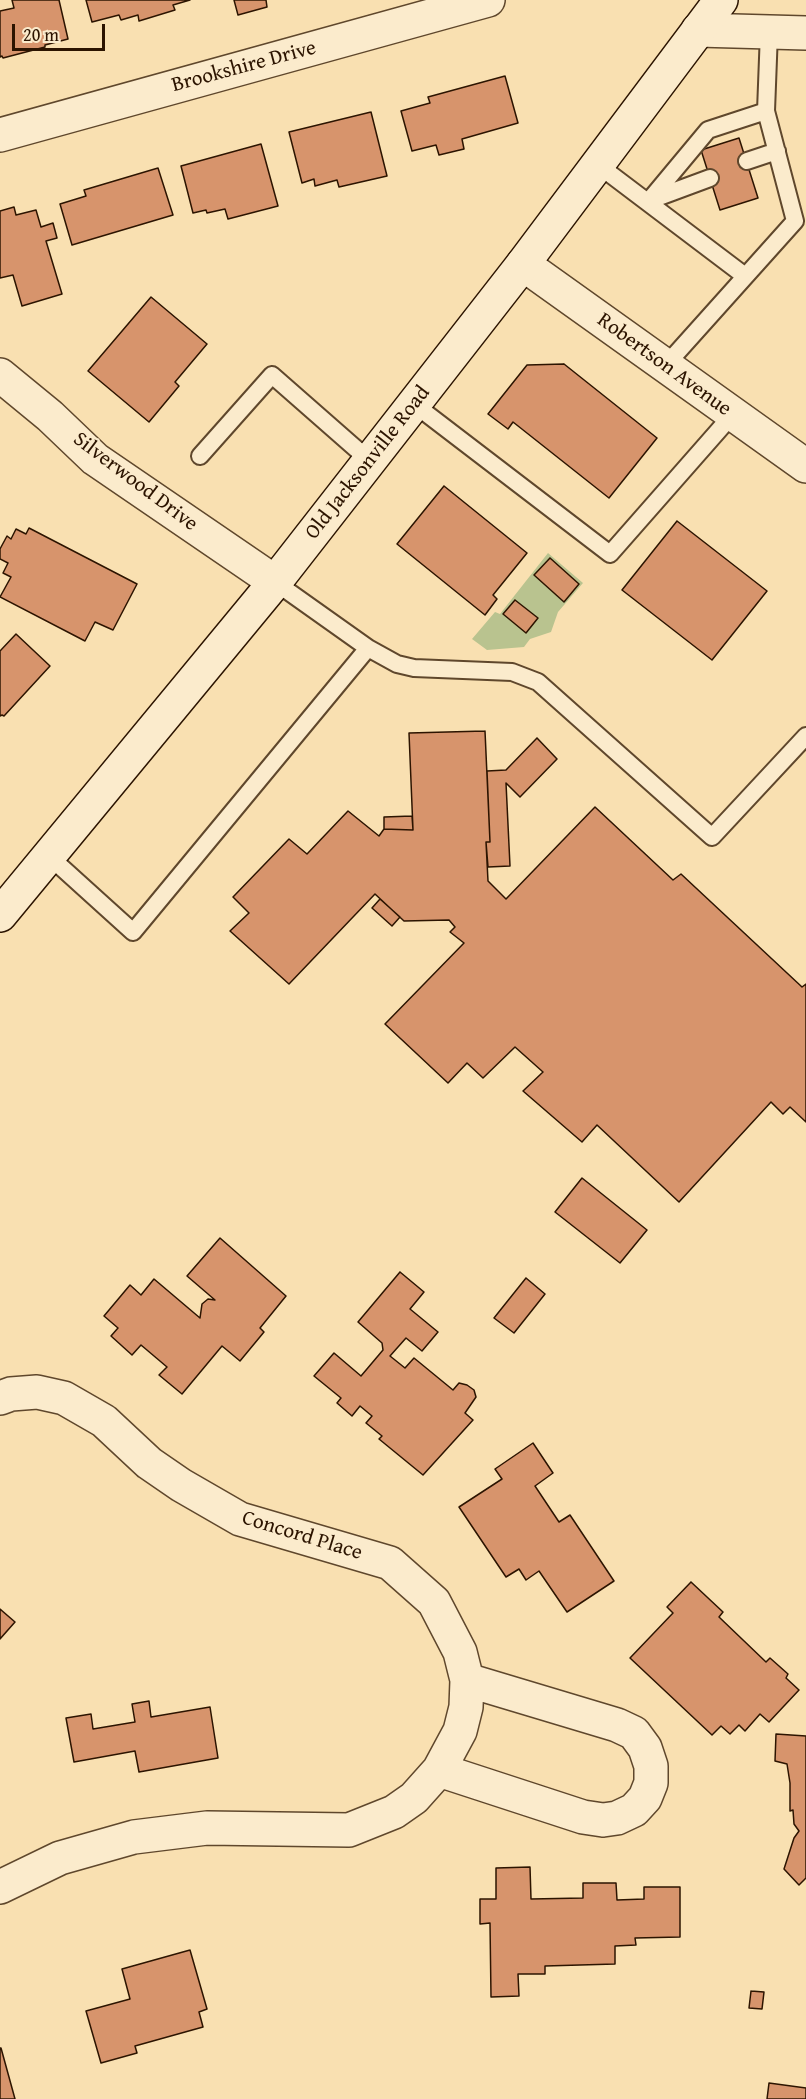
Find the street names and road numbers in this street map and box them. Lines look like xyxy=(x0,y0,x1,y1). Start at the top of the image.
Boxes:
street label: Brookshire Drive xyxy=(169,36,319,98)
street label: Robertson Avenue xyxy=(592,308,736,422)
street label: Old Jacksonville Road xyxy=(300,381,436,545)
street label: Silverwood Drive xyxy=(68,427,202,537)
street label: Concord Place xyxy=(239,1506,365,1566)

